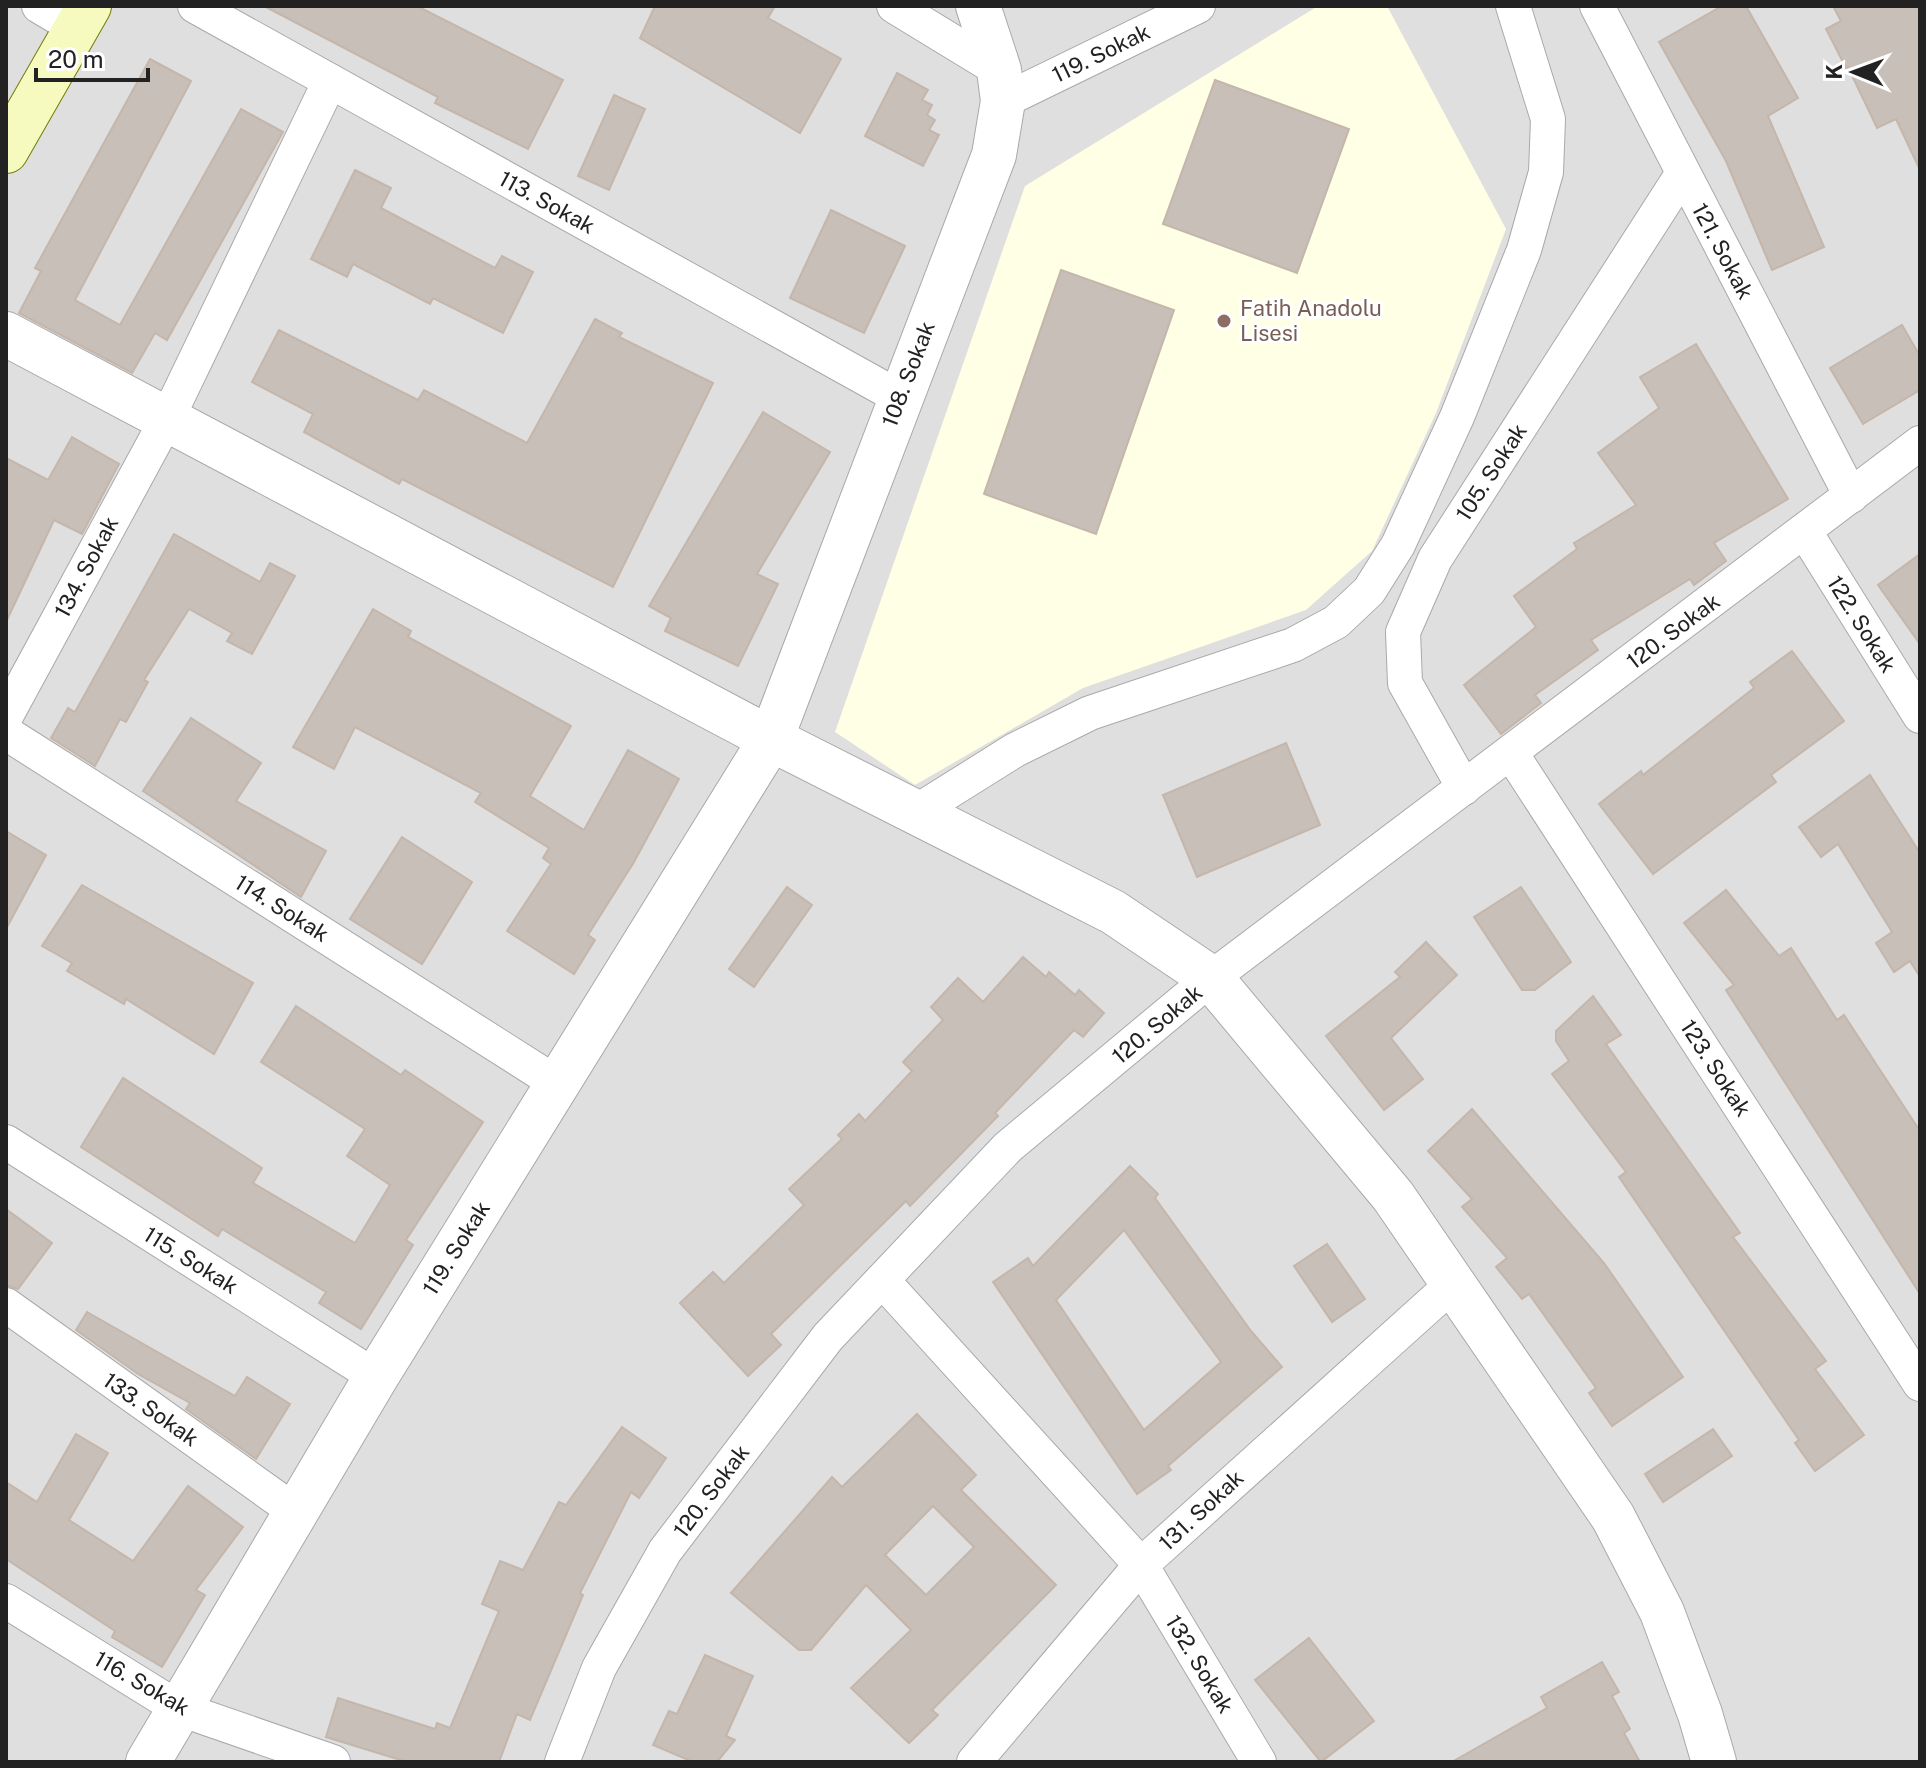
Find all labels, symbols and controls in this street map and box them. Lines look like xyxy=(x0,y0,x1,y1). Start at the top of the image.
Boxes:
street label: 119. Sokak xyxy=(1048,18,1154,88)
scale bar xyxy=(36,32,148,82)
north arrow xyxy=(1814,32,1894,112)
text: 20 m xyxy=(48,45,104,73)
text: K xyxy=(1821,63,1847,80)
street label: 113. Sokak xyxy=(494,165,600,239)
street label: 121. Sokak xyxy=(1687,199,1759,303)
place label: Fatih Anadolu Lisesi xyxy=(1240,295,1382,346)
marker: Fatih Anadolu Lisesi xyxy=(1215,312,1233,330)
street label: 108. Sokak xyxy=(876,318,940,430)
street label: 105. Sokak xyxy=(1450,419,1532,525)
street label: 134. Sokak xyxy=(49,512,123,622)
street label: 122. Sokak xyxy=(1822,571,1902,677)
street label: 120. Sokak xyxy=(1621,588,1725,674)
street label: 114. Sokak xyxy=(230,869,334,947)
street label: 120. Sokak xyxy=(1107,979,1207,1069)
street label: 123. Sokak xyxy=(1675,1015,1757,1121)
street label: 119. Sokak xyxy=(417,1196,495,1300)
street label: 115. Sokak xyxy=(139,1221,243,1299)
street label: 133. Sokak xyxy=(98,1367,204,1451)
street label: 120. Sokak xyxy=(668,1439,754,1543)
street label: 131. Sokak xyxy=(1153,1464,1249,1556)
street label: 132. Sokak xyxy=(1161,1610,1239,1718)
street label: 116. Sokak xyxy=(90,1645,194,1721)

